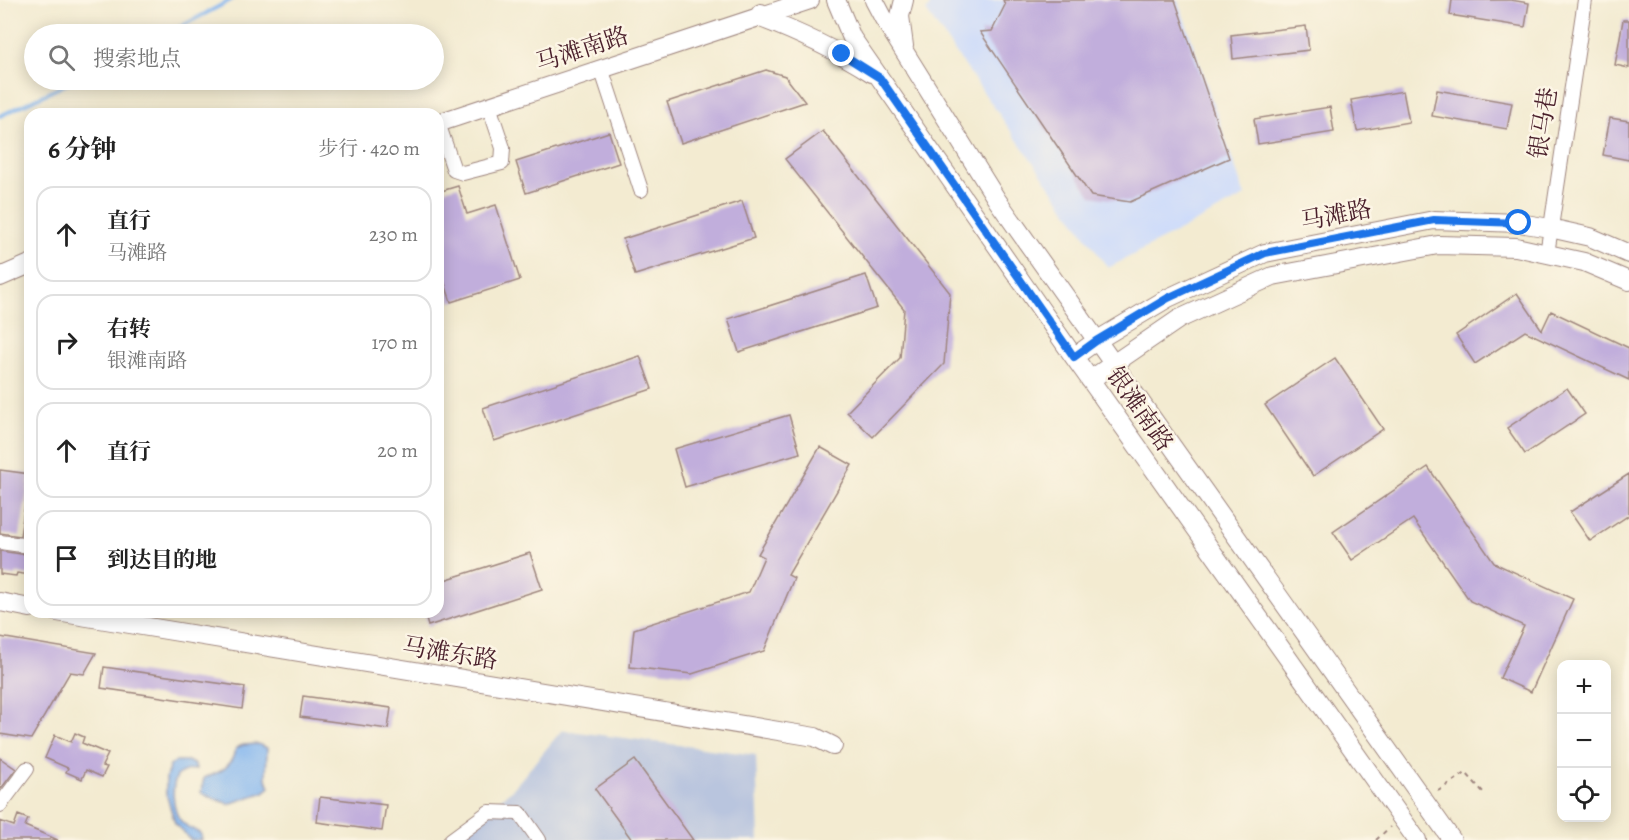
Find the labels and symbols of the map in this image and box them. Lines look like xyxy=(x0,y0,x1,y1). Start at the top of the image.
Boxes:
street label: 马滩南路 xyxy=(531,19,633,79)
route end xyxy=(828,40,854,66)
street label: 银马巷 xyxy=(1522,85,1564,161)
street label: 马滩路 xyxy=(1298,192,1374,238)
route start xyxy=(1505,209,1531,235)
street label: 银滩南路 xyxy=(1099,361,1181,457)
street label: 马滩东路 xyxy=(400,630,500,676)

